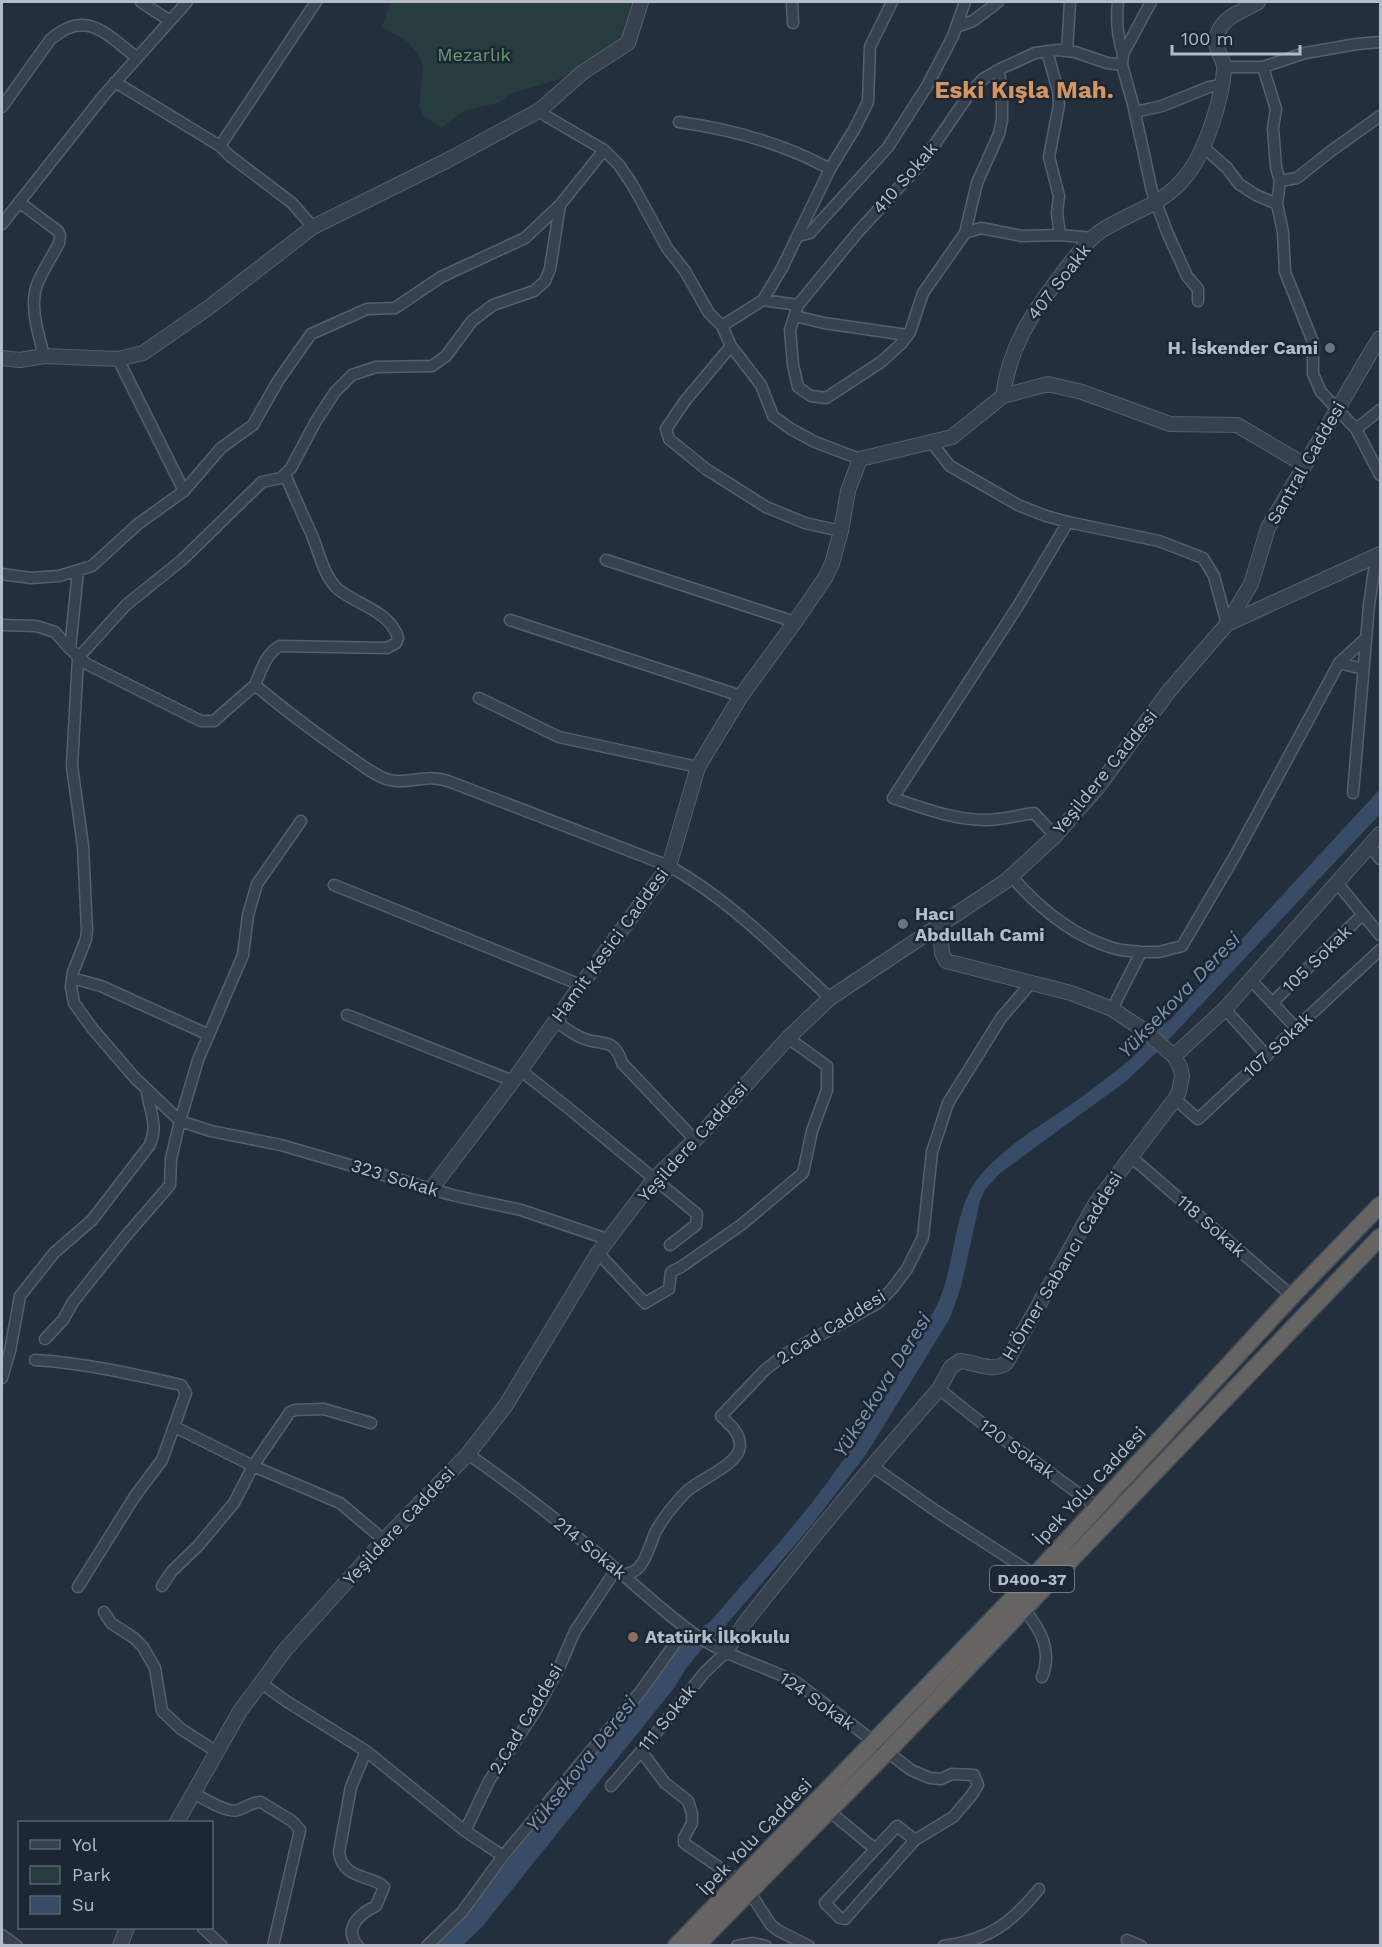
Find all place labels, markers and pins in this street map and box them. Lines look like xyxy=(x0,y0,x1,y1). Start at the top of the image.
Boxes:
place label: H. İskender Cami xyxy=(1168,337,1318,358)
marker: H. İskender Cami xyxy=(1323,341,1337,355)
place label: Hacı Abdullah Cami xyxy=(915,903,1044,945)
marker: Hacı Abdullah Cami xyxy=(896,917,910,931)
place label: Atatürk İlkokulu xyxy=(645,1626,790,1647)
marker: Atatürk İlkokulu xyxy=(626,1630,640,1644)

